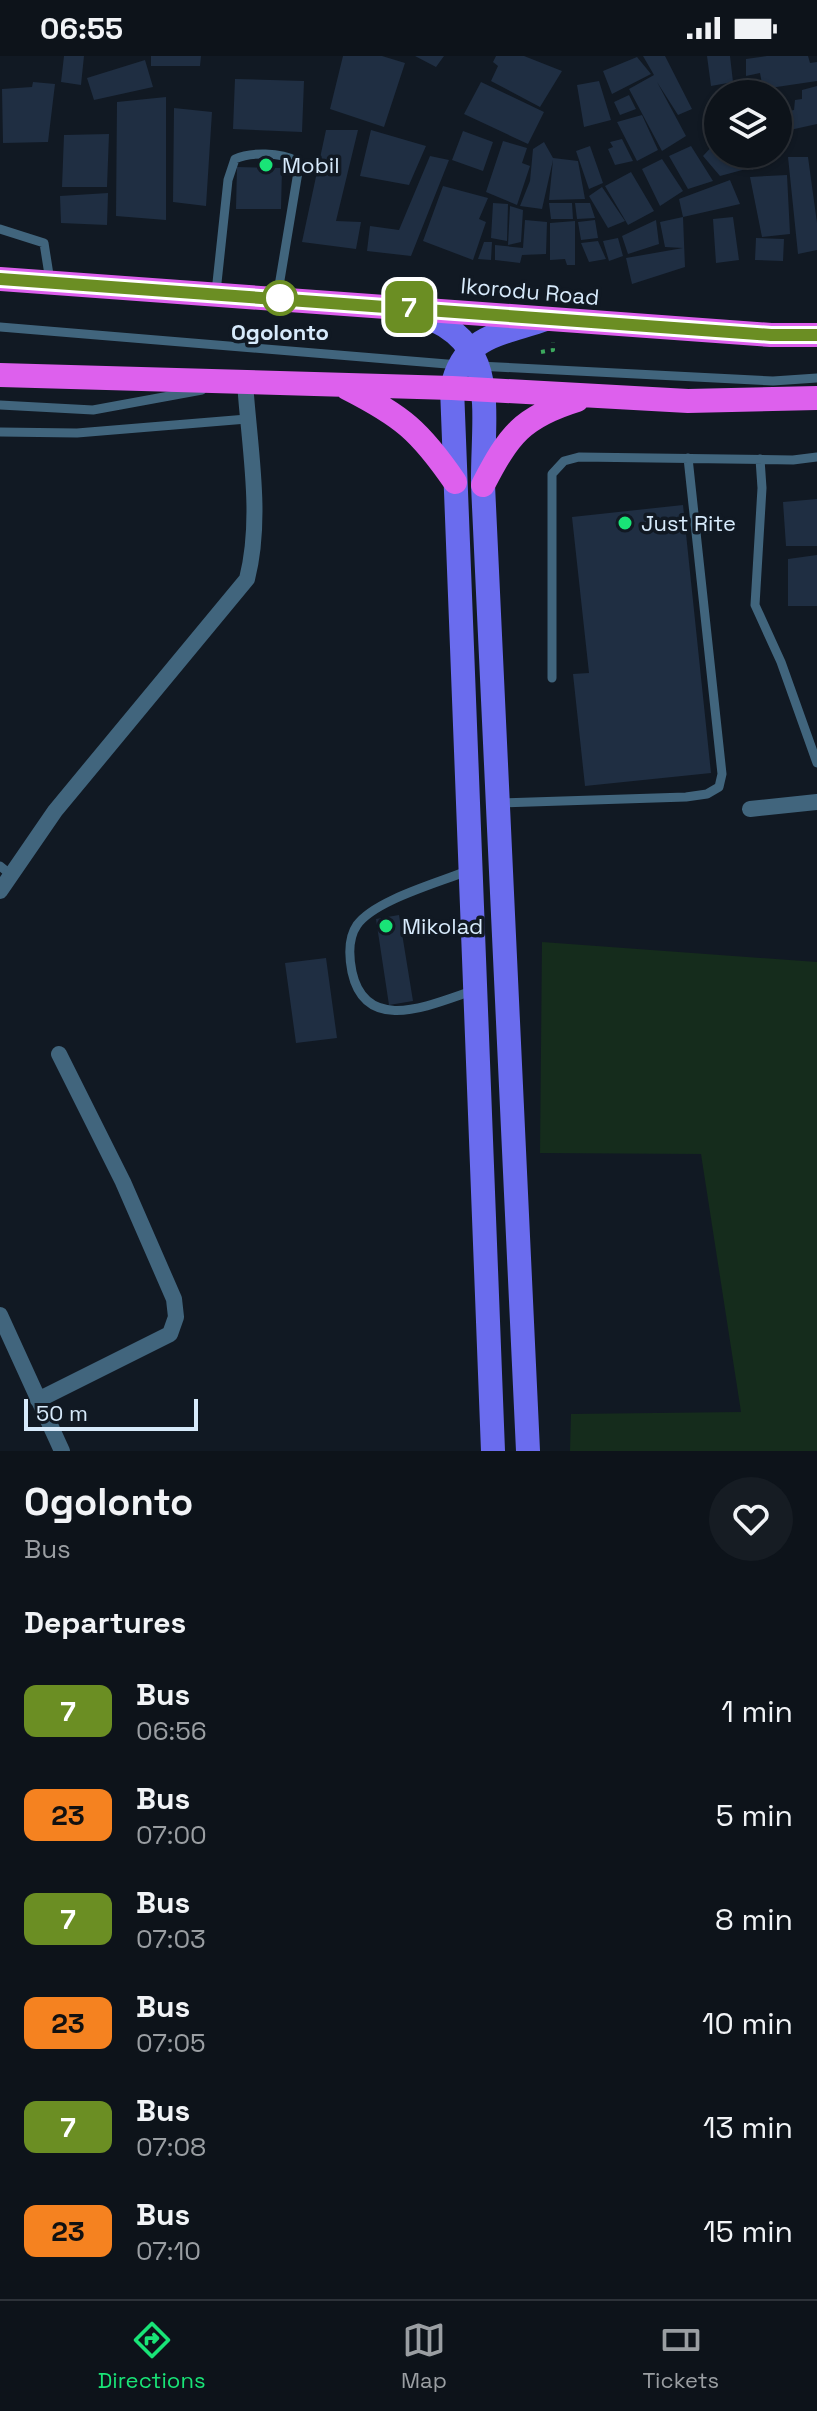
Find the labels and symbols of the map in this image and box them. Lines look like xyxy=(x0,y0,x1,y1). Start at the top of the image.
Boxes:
place label: Mobil xyxy=(282,151,340,179)
marker: Mobil xyxy=(257,156,275,174)
street label: Ikorodu Road xyxy=(460,271,600,311)
marker: Ogolonto xyxy=(263,281,297,315)
line badge: 7 xyxy=(383,281,435,333)
place label: Ogolonto xyxy=(231,318,329,346)
place label: Just Rite xyxy=(641,509,736,537)
marker: Just Rite xyxy=(616,514,634,532)
place label: Mikolad xyxy=(402,912,483,940)
marker: Mikolad xyxy=(377,917,395,935)
scale bar xyxy=(24,1395,198,1431)

